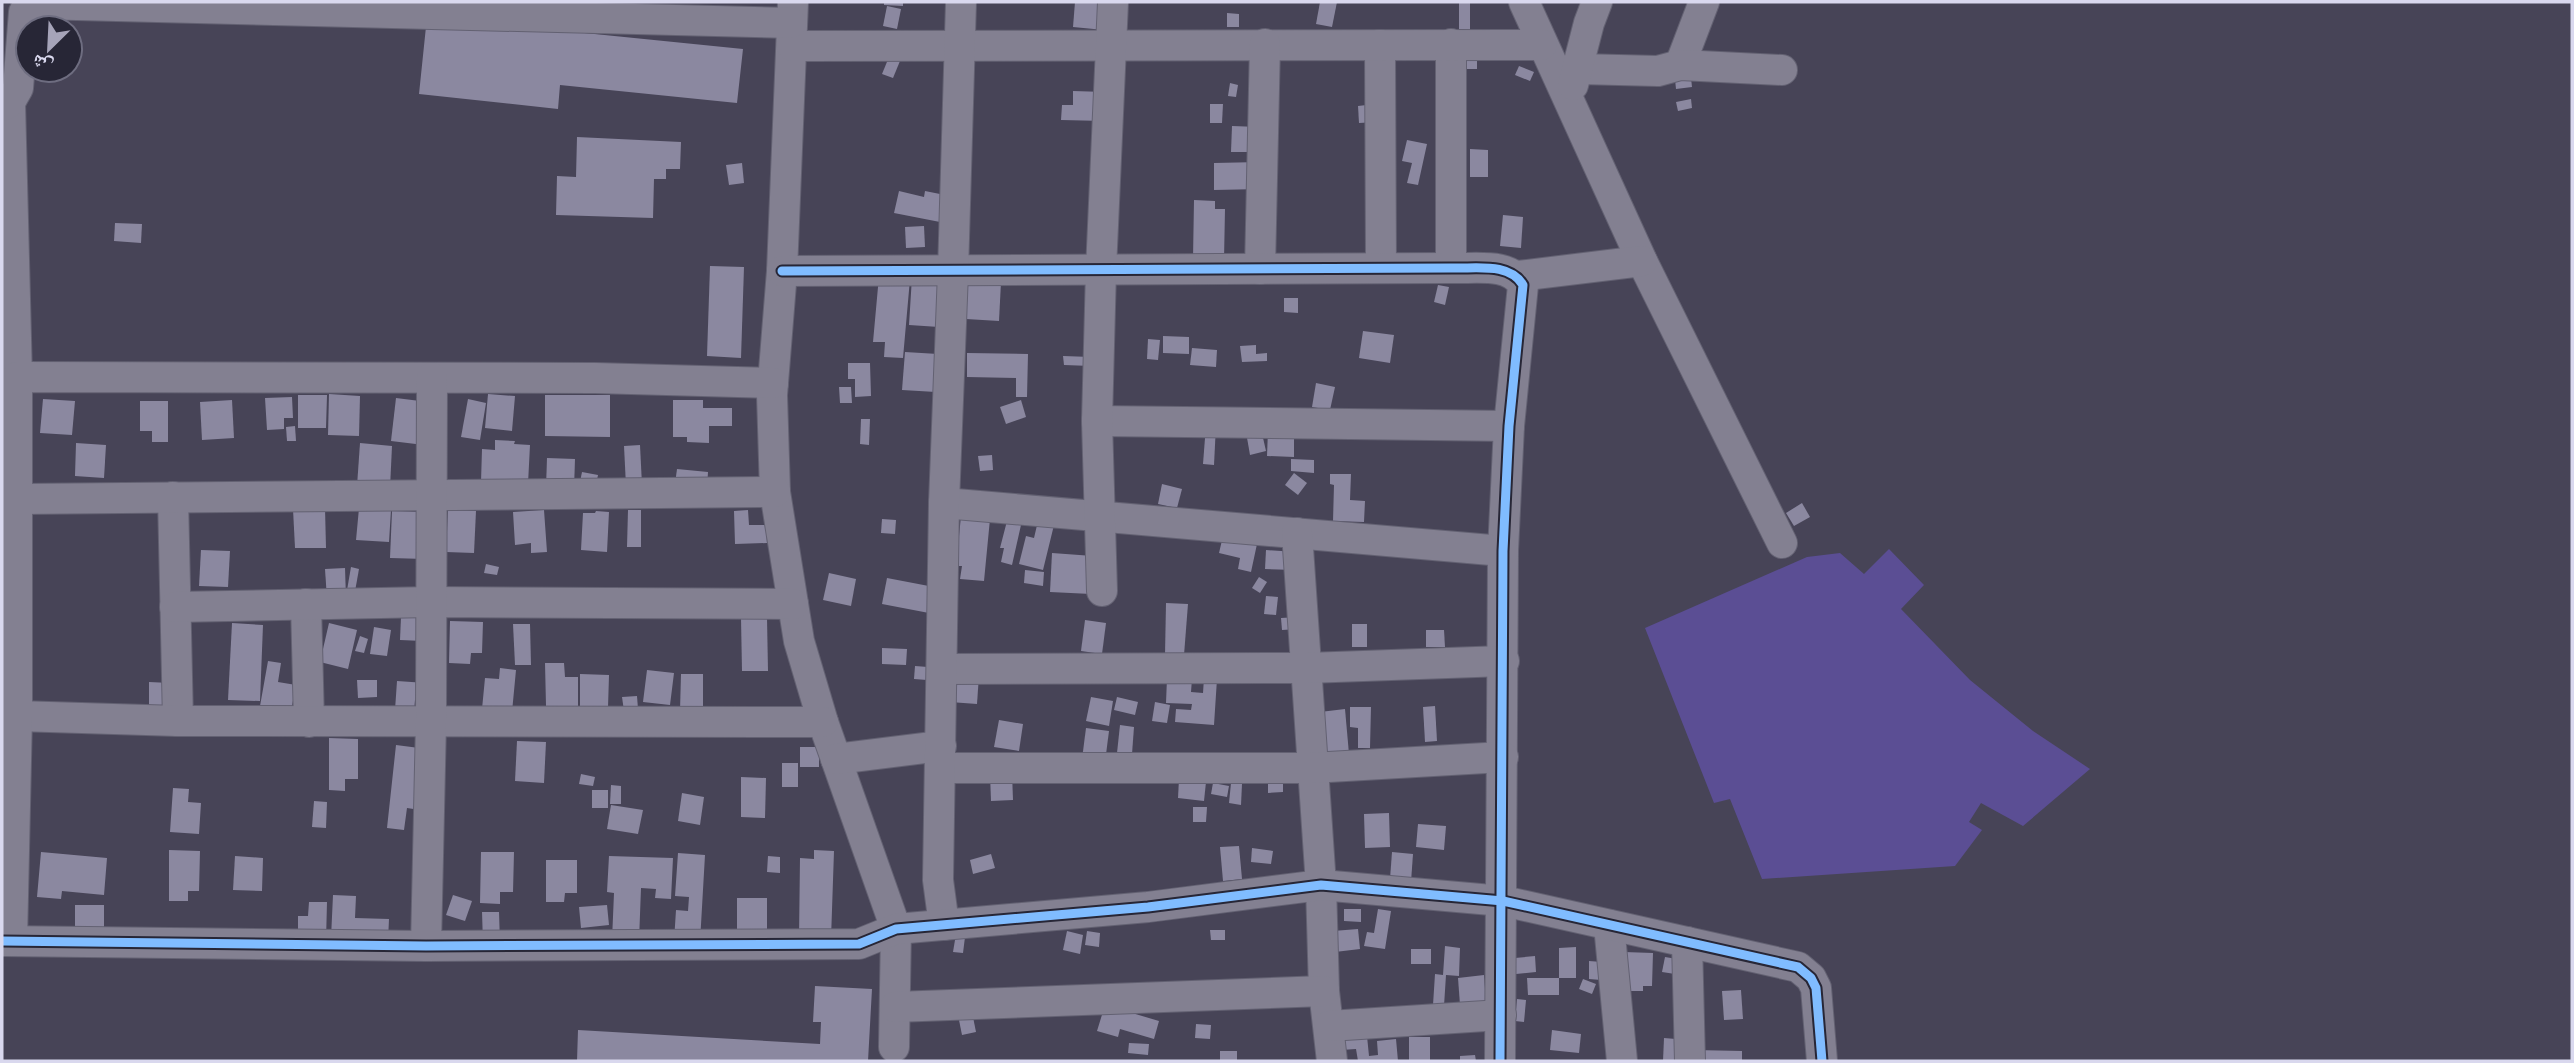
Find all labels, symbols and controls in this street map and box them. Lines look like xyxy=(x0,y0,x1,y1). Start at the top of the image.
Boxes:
north arrow xyxy=(14,14,84,84)
text: ش xyxy=(28,49,57,81)

